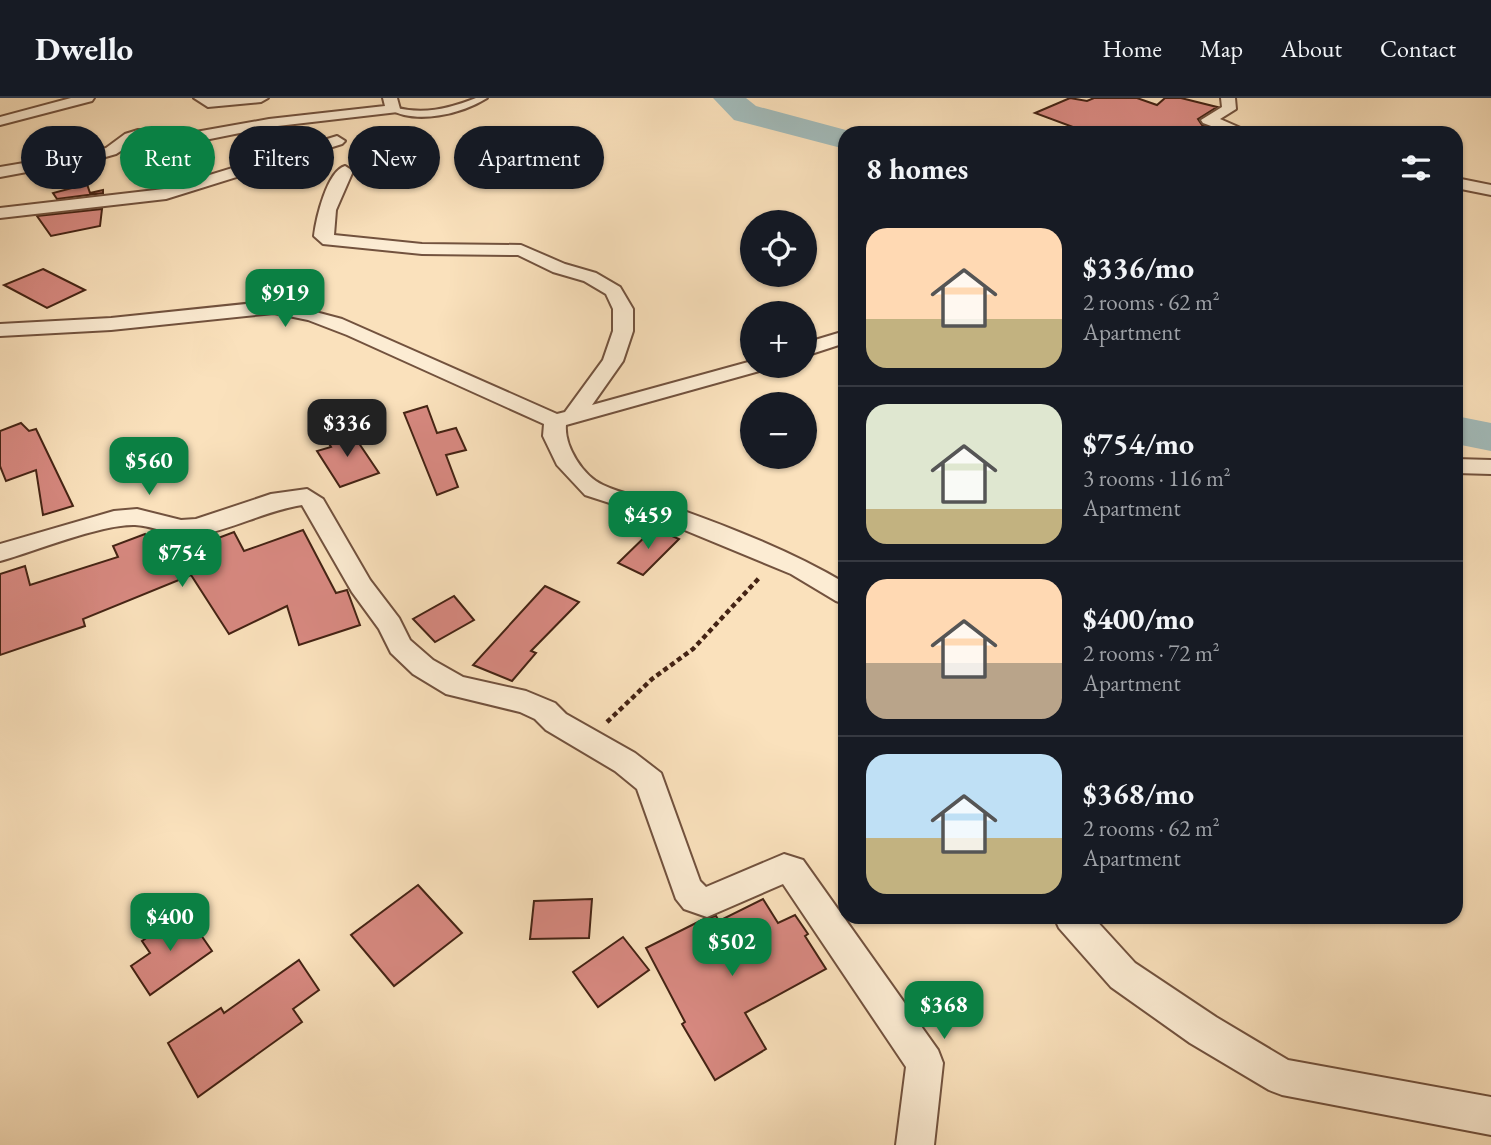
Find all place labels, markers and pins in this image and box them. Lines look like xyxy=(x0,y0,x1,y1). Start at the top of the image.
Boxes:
pin: $919 xyxy=(244,270,326,329)
pin: $336 xyxy=(306,400,388,459)
pin: $560 xyxy=(108,438,190,497)
pin: $459 xyxy=(607,491,689,551)
pin: $754 xyxy=(141,530,223,589)
pin: $400 xyxy=(129,894,211,953)
pin: $502 xyxy=(691,918,773,978)
pin: $368 xyxy=(903,982,985,1041)

